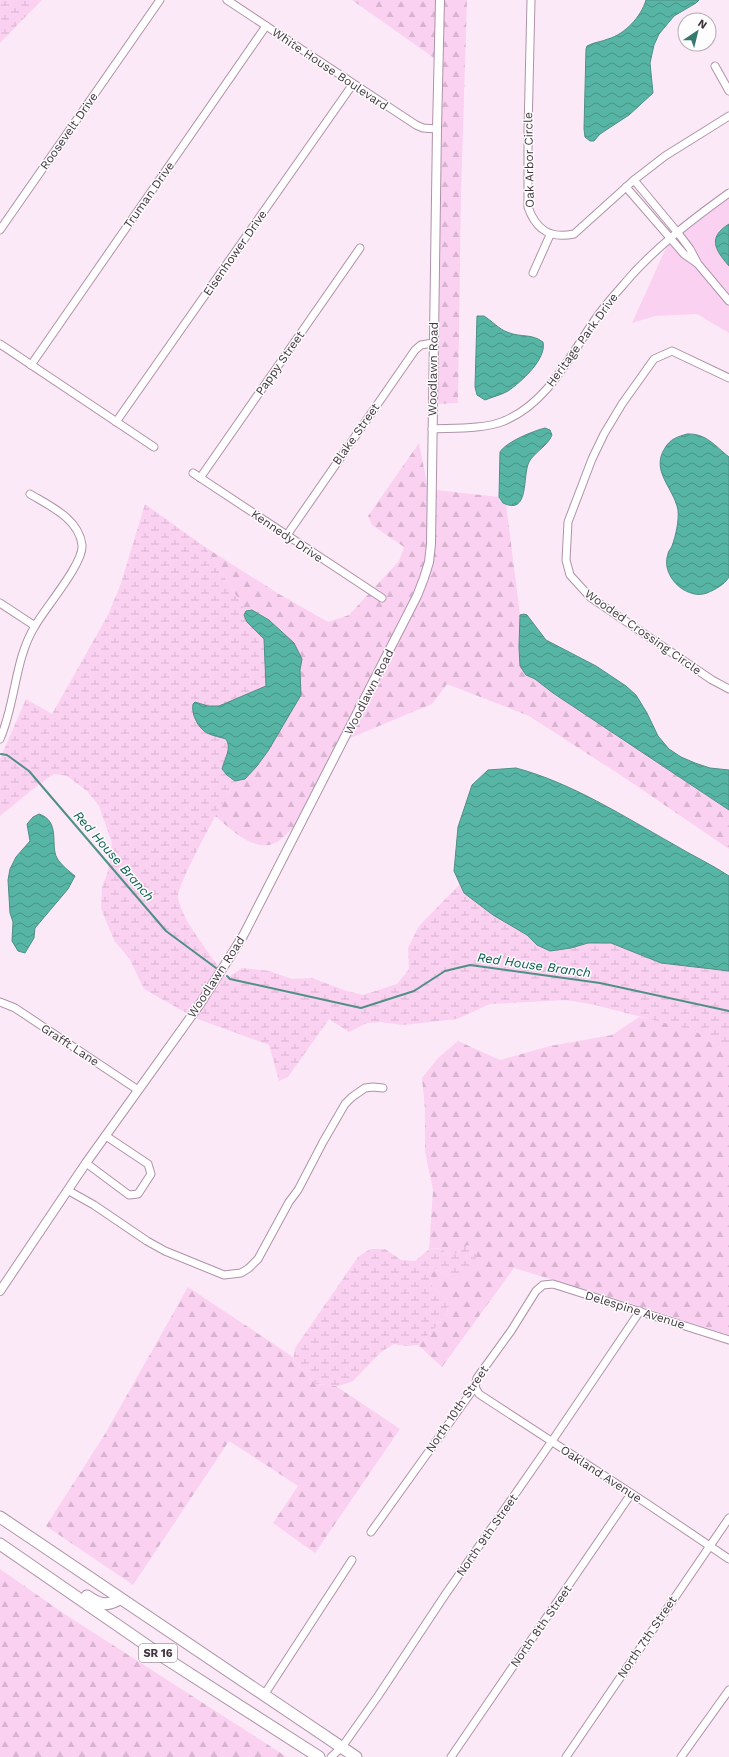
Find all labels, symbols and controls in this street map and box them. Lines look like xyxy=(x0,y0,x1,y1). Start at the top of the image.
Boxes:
north arrow xyxy=(677,12,717,52)
text: N xyxy=(695,17,710,32)
street label: White House Boulevard xyxy=(269,25,391,113)
street label: Roosevelt Drive xyxy=(37,90,101,172)
street label: Oak Arbor Circle xyxy=(521,112,537,208)
street label: Truman Drive xyxy=(121,159,177,231)
street label: Eisenhower Drive xyxy=(200,207,270,298)
street label: Heritage Park Drive xyxy=(543,290,621,390)
street label: Woodlawn Road xyxy=(425,322,441,416)
street label: Pappy Street xyxy=(253,328,307,398)
street label: Blake Street xyxy=(330,400,382,468)
street label: Kennedy Drive xyxy=(248,507,326,565)
street label: Wooded Crossing Circle xyxy=(582,586,704,678)
street label: Woodlawn Road xyxy=(341,647,397,737)
water label: Red House Branch xyxy=(71,808,157,904)
street label: Woodlawn Road xyxy=(184,934,248,1020)
water label: Red House Branch xyxy=(476,950,592,980)
street label: Grafft Lane xyxy=(38,1021,102,1069)
street label: Delespine Avenue xyxy=(583,1288,687,1332)
street label: North 10th Street xyxy=(423,1363,491,1455)
street label: Oakland Avenue xyxy=(558,1443,644,1506)
street label: North 9th Street xyxy=(453,1491,521,1579)
street label: North 8th Street xyxy=(507,1582,575,1670)
street label: North 7th Street xyxy=(614,1593,680,1681)
road number: SR 16 xyxy=(139,1644,177,1662)

